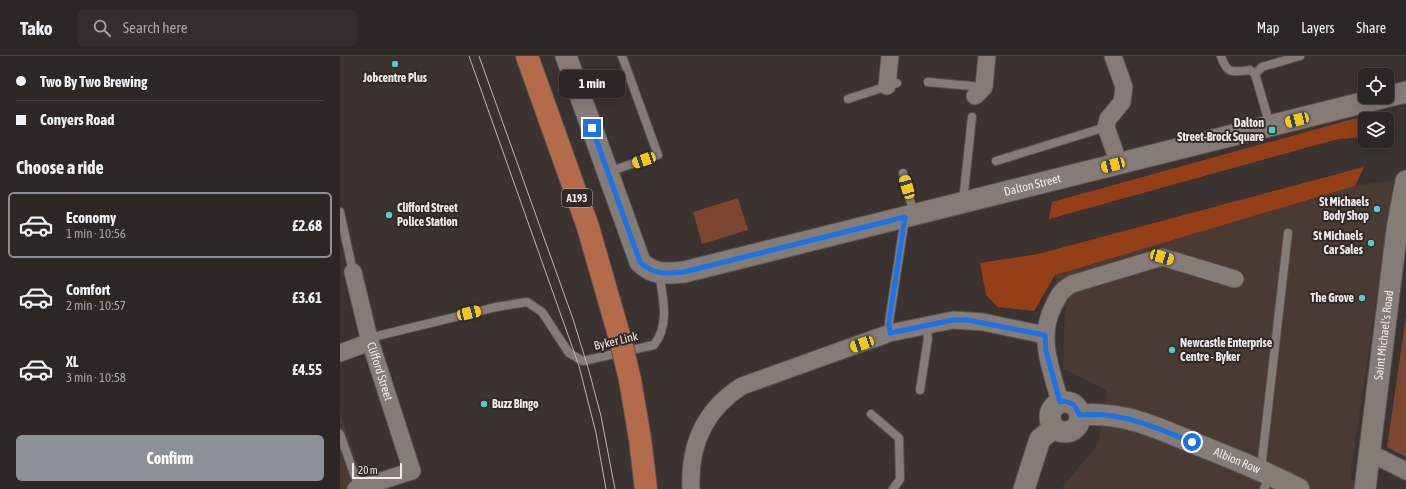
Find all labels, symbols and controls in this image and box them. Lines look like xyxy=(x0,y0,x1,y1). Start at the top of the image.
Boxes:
search box xyxy=(77,10,357,46)
text: Tako xyxy=(20,17,53,39)
icon: search xyxy=(91,17,113,39)
text: Search here xyxy=(123,19,187,36)
text: Map xyxy=(1257,20,1279,36)
text: Layers xyxy=(1301,20,1334,36)
text: Share xyxy=(1356,20,1386,36)
marker: Jobcentre Plus xyxy=(390,59,400,69)
map controls xyxy=(1358,68,1394,148)
button: locate xyxy=(1358,68,1394,104)
callout: 1 min xyxy=(559,70,625,98)
place label: Jobcentre Plus xyxy=(362,71,428,85)
text: Two By Two Brewing xyxy=(40,73,147,90)
text: 1 min xyxy=(579,76,605,91)
text: Conyers Road xyxy=(40,111,114,128)
car xyxy=(1284,111,1310,129)
button: layers xyxy=(1358,112,1394,148)
place label: Dalton Street-Brock Square xyxy=(1177,116,1265,144)
route end xyxy=(583,119,601,137)
marker: Dalton Street-Brock Square xyxy=(1267,125,1277,135)
car xyxy=(631,150,657,170)
car xyxy=(1100,156,1126,174)
text: Choose a ride xyxy=(16,157,104,178)
street label: Dalton Street xyxy=(1002,171,1063,199)
car xyxy=(898,174,916,200)
road number: A193 xyxy=(562,189,592,207)
place label: St Michaels Body Shop xyxy=(1319,195,1370,223)
place label: Clifford Street Police Station xyxy=(397,201,458,229)
marker: St Michaels Body Shop xyxy=(1372,204,1382,214)
icon: car xyxy=(18,207,54,243)
text: Economy xyxy=(66,209,116,226)
marker: Clifford Street Police Station xyxy=(384,210,394,220)
text: £2.68 xyxy=(292,217,322,234)
text: 1 min · 10:56 xyxy=(66,226,126,241)
place label: St Michaels Car Sales xyxy=(1313,229,1364,257)
marker: St Michaels Car Sales xyxy=(1366,238,1376,248)
car xyxy=(1149,248,1175,266)
icon: car xyxy=(18,279,54,315)
text: Comfort xyxy=(66,281,110,298)
text: £3.61 xyxy=(292,289,322,306)
street label: Saint Michael's Road xyxy=(1371,289,1396,381)
place label: The Grove xyxy=(1310,291,1355,305)
marker: The Grove xyxy=(1357,293,1367,303)
text: 2 min · 10:57 xyxy=(66,298,126,313)
car xyxy=(456,304,482,322)
street label: Byker Link xyxy=(593,329,640,353)
car xyxy=(849,334,875,354)
place label: Newcastle Enterprise Centre - Byker xyxy=(1180,336,1273,364)
street label: Clifford Street xyxy=(364,340,396,403)
marker: Newcastle Enterprise Centre - Byker xyxy=(1167,345,1177,355)
icon: car xyxy=(18,351,54,387)
text: XL xyxy=(66,353,79,370)
text: £4.55 xyxy=(292,361,322,378)
text: 3 min · 10:58 xyxy=(66,370,126,385)
place label: Buzz Bingo xyxy=(492,397,539,411)
marker: Buzz Bingo xyxy=(479,399,489,409)
route start xyxy=(1183,433,1201,451)
button: Confirm xyxy=(16,435,324,481)
street label: Albion Row xyxy=(1212,445,1262,477)
scale bar xyxy=(352,461,402,480)
text: 20 m xyxy=(358,464,378,476)

